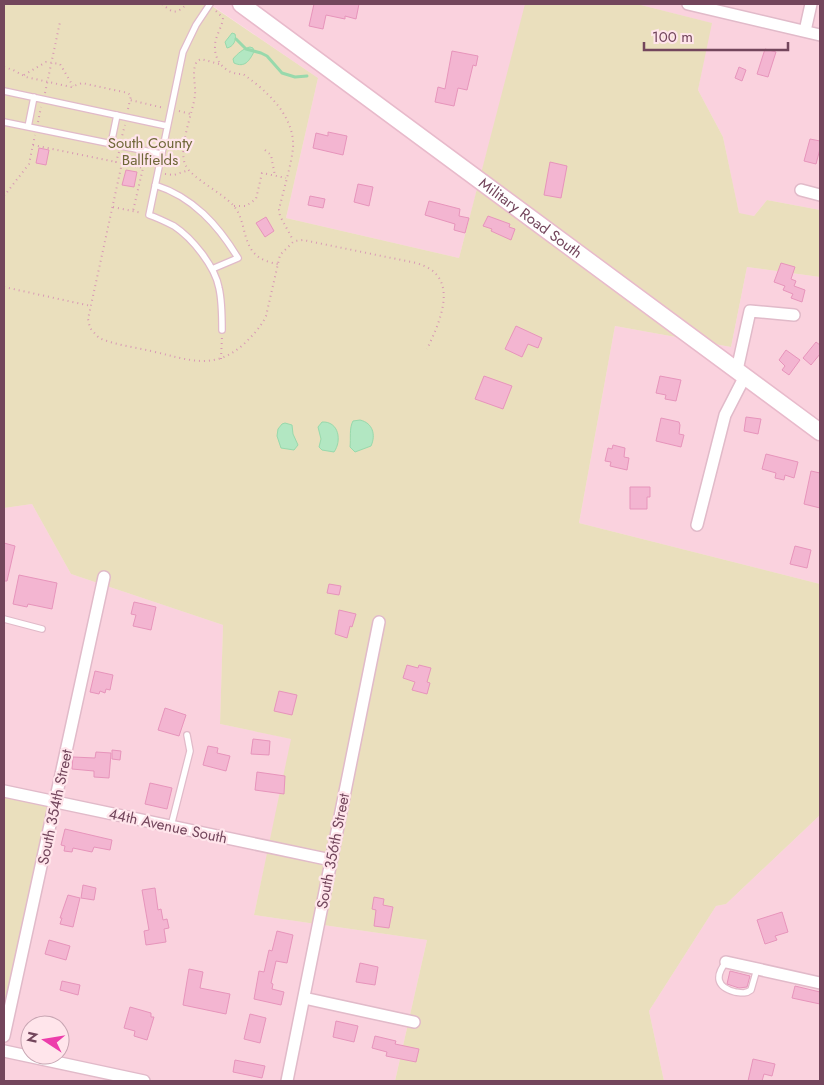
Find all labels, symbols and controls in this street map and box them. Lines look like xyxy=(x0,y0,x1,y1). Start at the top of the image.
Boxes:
scale bar xyxy=(644,20,788,52)
text: 100 m xyxy=(652,26,693,48)
park label: South County Ballfields xyxy=(108,132,193,171)
street label: Military Road South xyxy=(474,172,587,264)
street label: South 354th Street xyxy=(32,747,78,867)
street label: South 356th Street xyxy=(311,791,355,911)
street label: 44th Avenue South xyxy=(107,803,229,849)
north arrow xyxy=(20,1015,70,1065)
text: N xyxy=(21,1030,43,1045)

